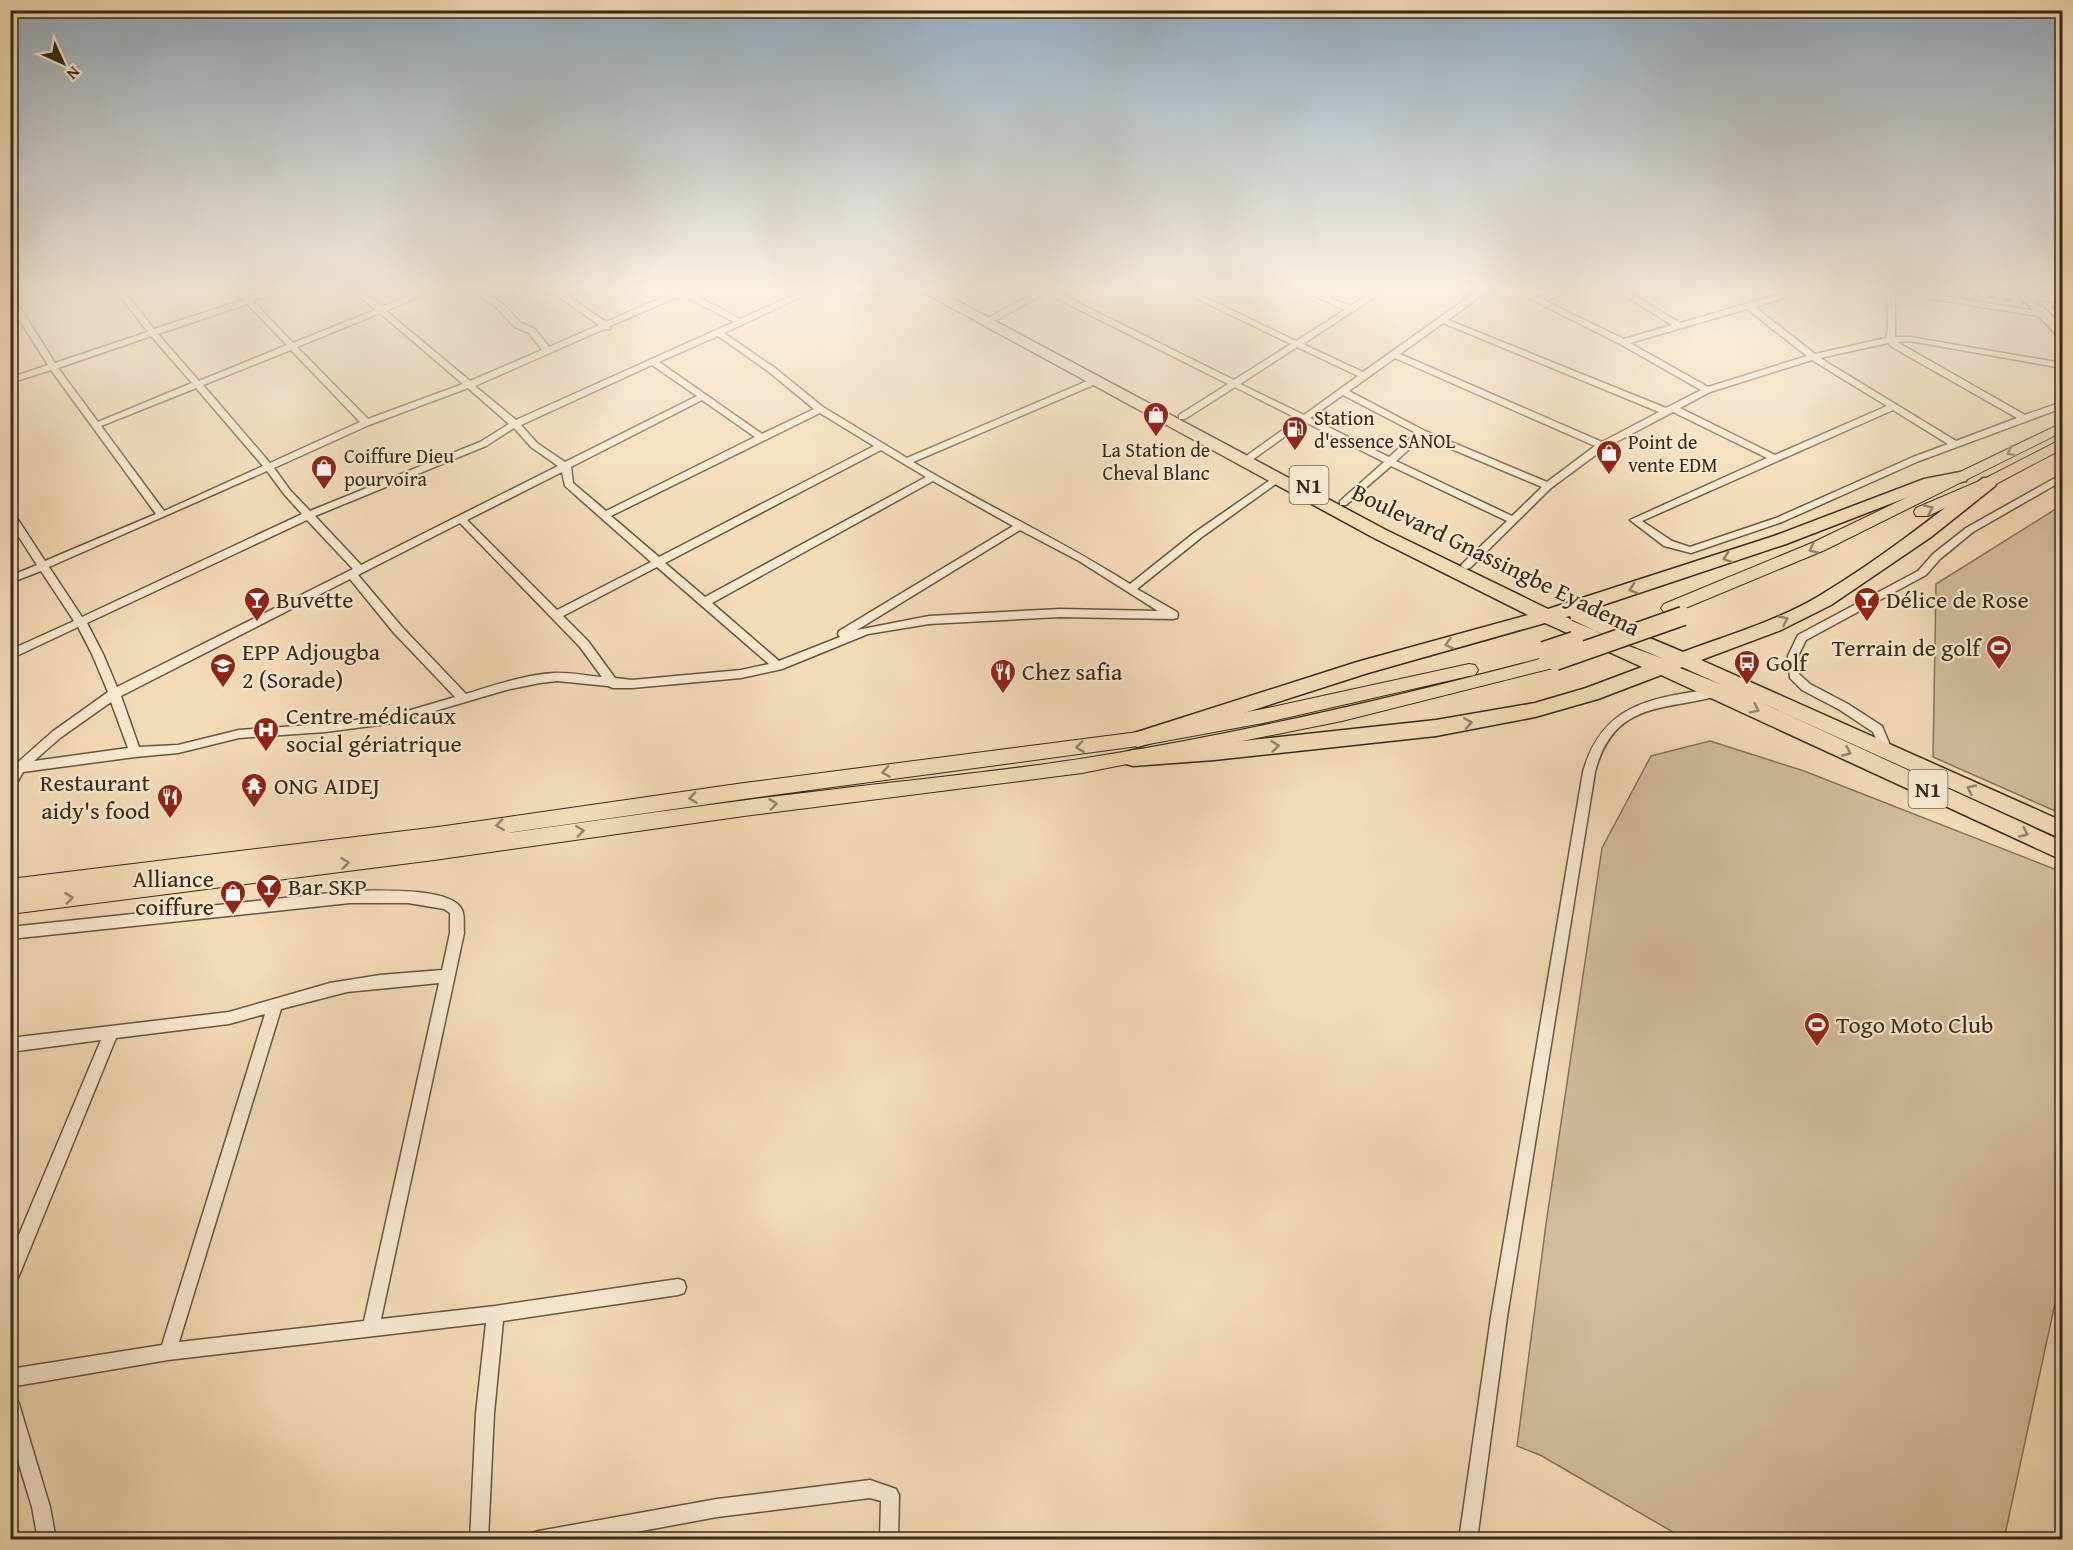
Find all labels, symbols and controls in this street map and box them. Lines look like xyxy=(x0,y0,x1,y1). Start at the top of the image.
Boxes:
north arrow xyxy=(33,33,93,93)
text: N xyxy=(61,61,86,86)
shop icon: La Station de Cheval Blanc xyxy=(1141,400,1171,438)
place label: Station d'essence SANOL xyxy=(1314,403,1455,455)
fuel station icon: Station d'essence SANOL xyxy=(1280,414,1310,452)
place label: Point de vente EDM xyxy=(1628,427,1718,479)
place label: La Station de Cheval Blanc xyxy=(1102,435,1210,487)
shop icon: Point de vente EDM xyxy=(1594,438,1624,476)
place label: Coiffure Dieu pourvoira xyxy=(344,441,454,493)
one-way arrow xyxy=(2007,444,2018,456)
shop icon: Coiffure Dieu pourvoira xyxy=(309,453,339,491)
road number: N1 xyxy=(1290,466,1328,504)
street label: Boulevard Gnassingbe Eyadema xyxy=(1346,474,1647,645)
one-way arrow xyxy=(1922,504,1933,516)
one-way arrow xyxy=(1809,541,1820,553)
one-way arrow xyxy=(1722,551,1733,564)
place label: Buvette xyxy=(276,582,353,617)
one-way arrow xyxy=(1628,582,1639,595)
place label: Délice de Rose xyxy=(1886,582,2029,617)
bar icon: Buvette xyxy=(242,585,272,623)
bar icon: Délice de Rose xyxy=(1852,585,1882,623)
one-way arrow xyxy=(1777,616,1788,628)
place label: Terrain de golf xyxy=(1832,630,1982,665)
sports icon: Terrain de golf xyxy=(1984,633,2014,671)
place label: EPP Adjougba 2 (Sorade) xyxy=(242,634,381,697)
one-way arrow xyxy=(1444,637,1454,650)
place label: Golf xyxy=(1766,645,1809,680)
bus stop icon: Golf xyxy=(1732,648,1762,686)
school or university icon: EPP Adjougba 2 (Sorade) xyxy=(208,651,238,689)
place label: Chez safia xyxy=(1022,654,1123,689)
restaurant icon: Chez safia xyxy=(988,657,1018,695)
place label: Centre médicaux social gériatrique xyxy=(286,698,462,761)
one-way arrow xyxy=(1749,701,1760,713)
hospital icon: Centre médicaux social gériatrique xyxy=(251,715,281,753)
one-way arrow xyxy=(1464,717,1473,729)
one-way arrow xyxy=(1075,740,1084,752)
one-way arrow xyxy=(1270,740,1279,753)
one-way arrow xyxy=(1840,744,1851,756)
place label: Restaurant aidy's food xyxy=(40,765,151,828)
one-way arrow xyxy=(882,765,891,777)
place label: ONG AIDEJ xyxy=(274,768,380,803)
road number: N1 xyxy=(1908,770,1948,808)
temple icon: ONG AIDEJ xyxy=(239,771,269,809)
restaurant icon: Restaurant aidy's food xyxy=(155,782,185,820)
one-way arrow xyxy=(1966,784,1977,796)
one-way arrow xyxy=(689,791,698,803)
one-way arrow xyxy=(769,798,778,811)
one-way arrow xyxy=(496,819,505,831)
one-way arrow xyxy=(576,826,585,838)
one-way arrow xyxy=(2017,826,2028,838)
one-way arrow xyxy=(341,857,350,870)
place label: Alliance coiffure xyxy=(133,861,214,924)
place label: Bar SKP xyxy=(288,869,367,904)
bar icon: Bar SKP xyxy=(254,872,284,910)
shop icon: Alliance coiffure xyxy=(218,878,248,916)
one-way arrow xyxy=(64,892,73,904)
place label: Togo Moto Club xyxy=(1836,1007,1993,1042)
sports icon: Togo Moto Club xyxy=(1802,1010,1832,1048)

